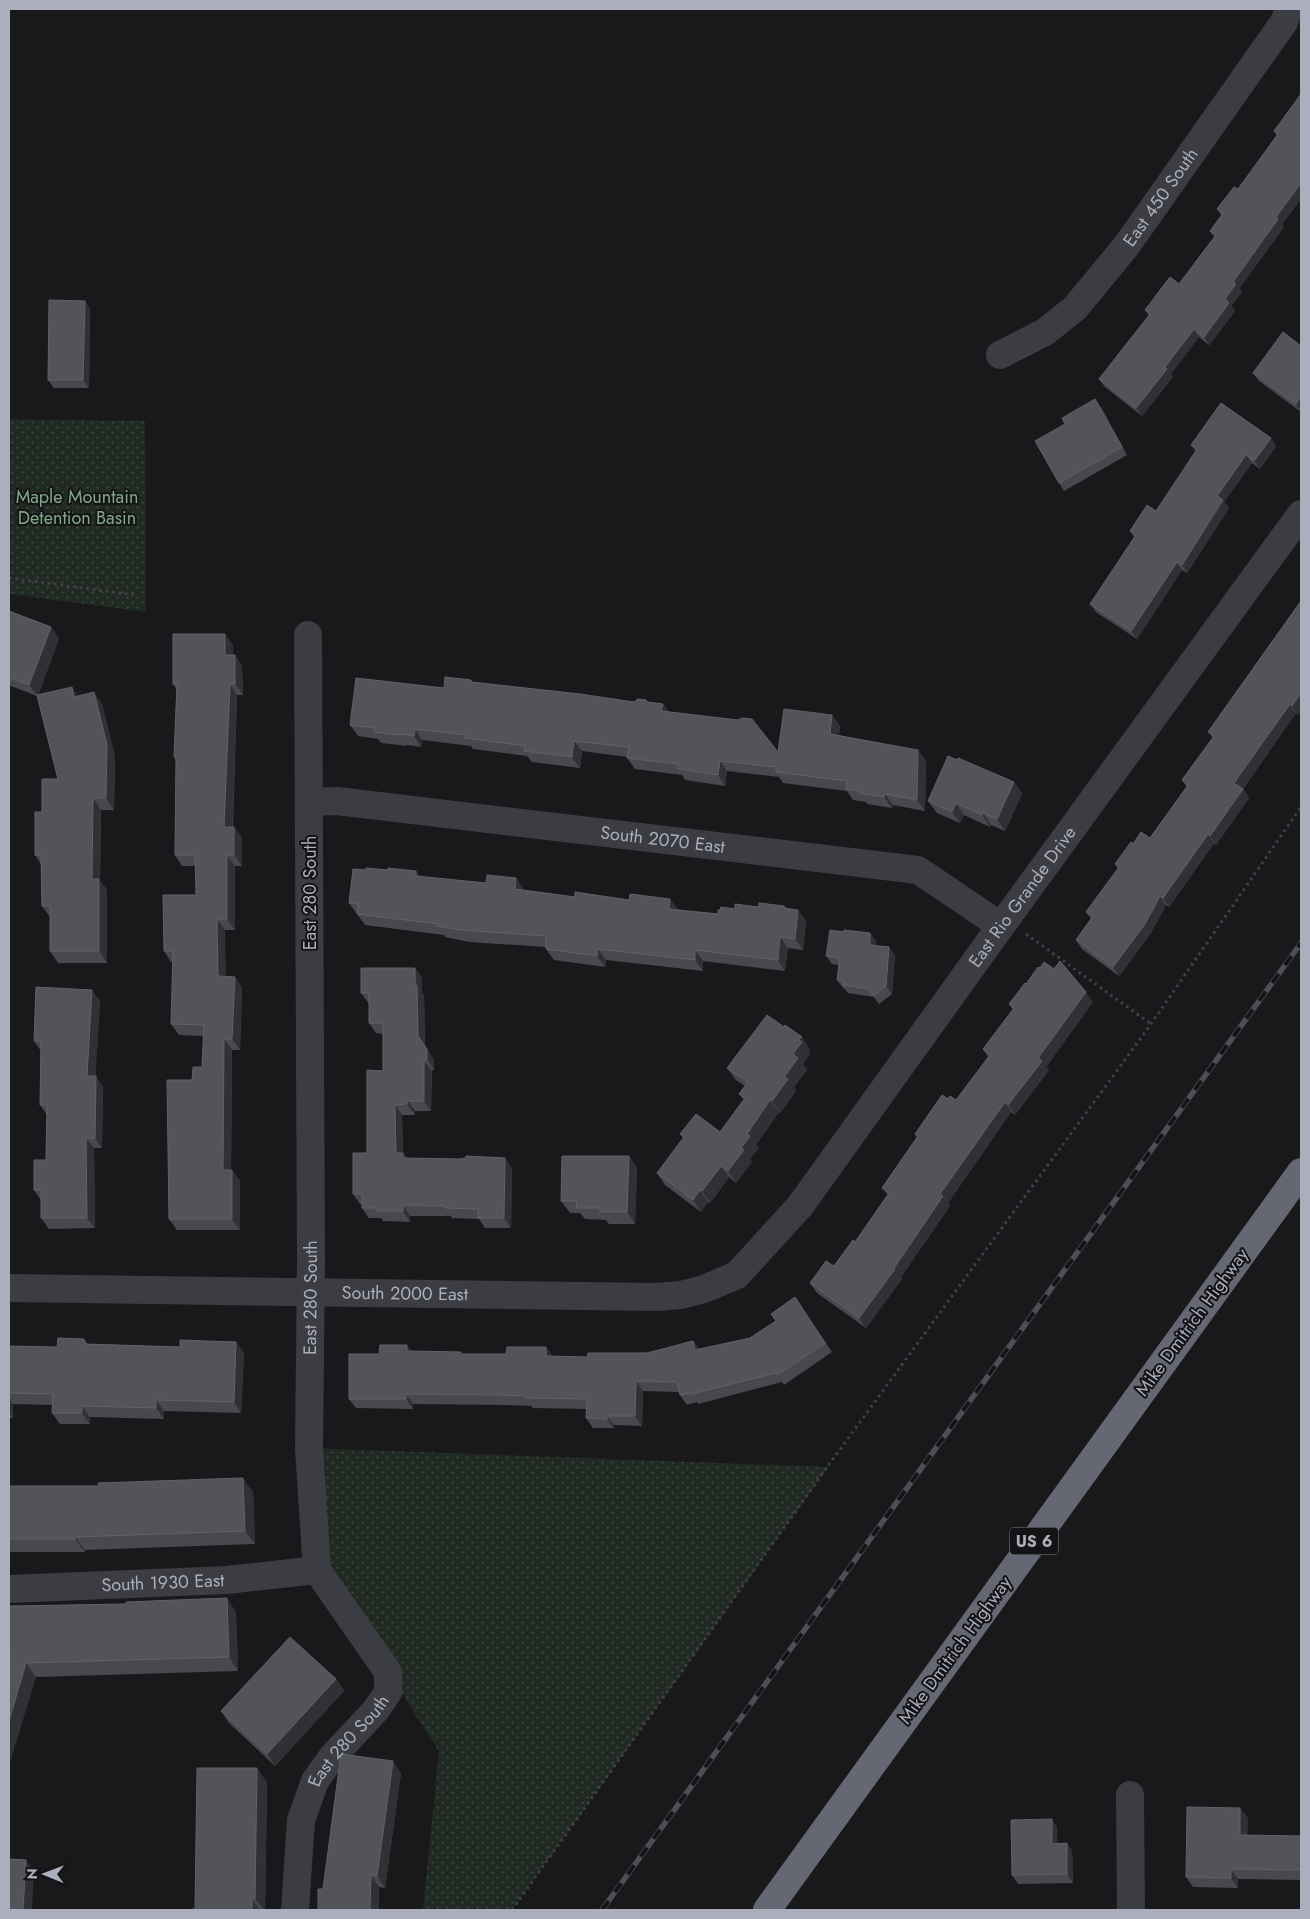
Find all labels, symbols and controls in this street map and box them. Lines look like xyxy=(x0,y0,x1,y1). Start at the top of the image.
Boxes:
street label: East 450 South xyxy=(1117,143,1204,252)
park label: Maple Mountain Detention Basin xyxy=(16,484,138,531)
street label: South 2070 East xyxy=(599,819,727,860)
street label: East Rio Grande Drive xyxy=(962,821,1082,973)
street label: East 280 South xyxy=(297,836,323,950)
street label: East 280 South xyxy=(297,1240,324,1355)
street label: Mike Dmitrich Highway xyxy=(1129,1243,1255,1401)
street label: South 2000 East xyxy=(341,1280,469,1307)
road number: US 6 xyxy=(1010,1528,1058,1554)
street label: South 1930 East xyxy=(101,1567,226,1598)
street label: Mike Dmitrich Highway xyxy=(892,1571,1018,1729)
street label: East 280 South xyxy=(301,1689,396,1790)
north arrow xyxy=(20,1849,70,1899)
text: N xyxy=(22,1868,42,1880)

